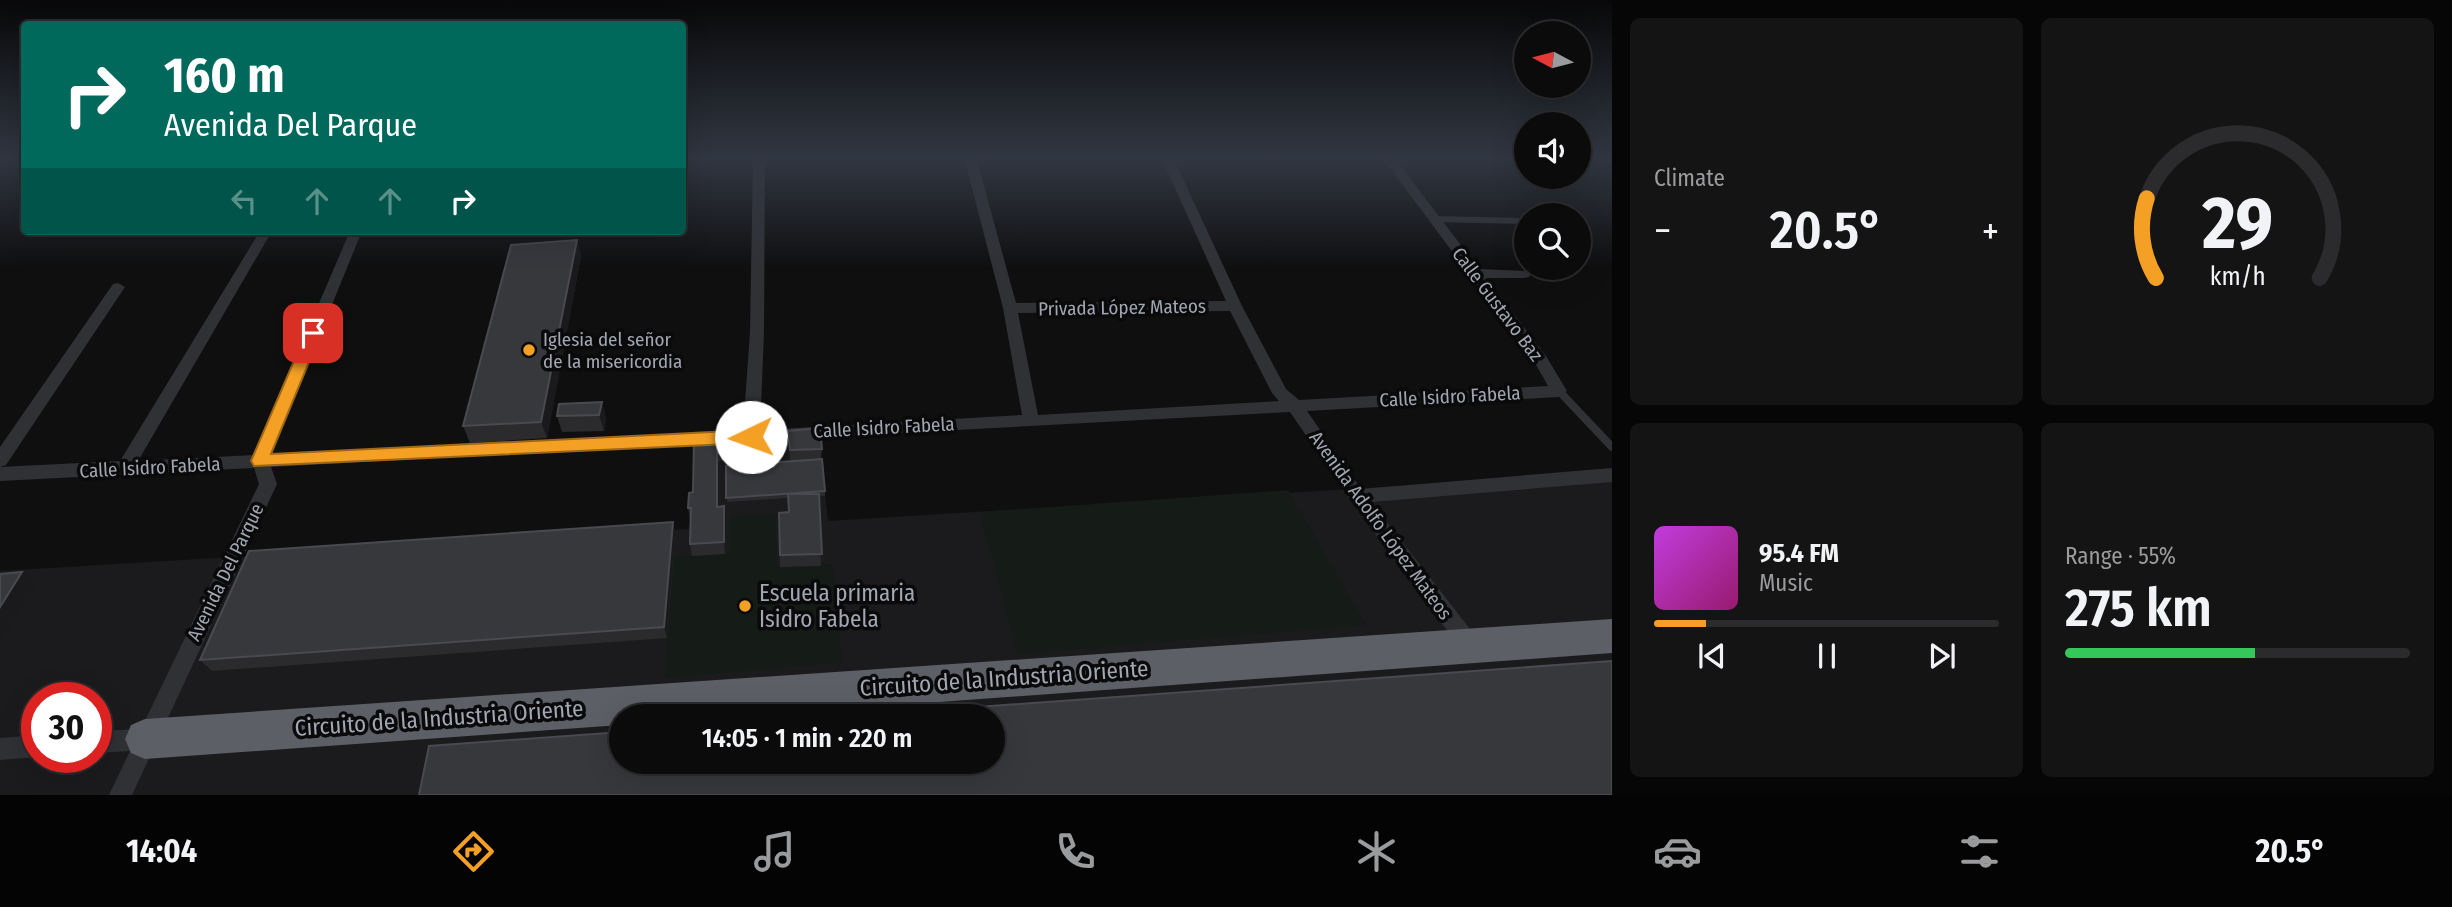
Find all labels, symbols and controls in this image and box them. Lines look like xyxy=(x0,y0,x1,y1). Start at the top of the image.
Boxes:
north arrow xyxy=(1514,21,1591,98)
map controls xyxy=(1514,21,1591,280)
text: 160 m xyxy=(164,46,285,105)
icon: right xyxy=(49,49,140,140)
text: Avenida Del Parque xyxy=(164,106,417,144)
button: sound xyxy=(1514,112,1591,189)
text: Climate xyxy=(1654,164,1725,192)
text: 29 xyxy=(2201,180,2273,267)
icon: left xyxy=(225,182,263,220)
icon: ahead xyxy=(298,182,336,220)
icon: ahead xyxy=(371,182,409,220)
icon: right xyxy=(444,182,482,220)
text: 20.5° xyxy=(1770,199,1883,262)
button: search xyxy=(1514,203,1591,280)
text: − xyxy=(1654,208,1671,254)
text: + xyxy=(1982,208,1999,254)
street label: Calle Gustavo Baz xyxy=(1447,243,1548,366)
text: km/h xyxy=(2210,261,2265,291)
street label: Privada López Mateos xyxy=(1038,295,1206,320)
pin xyxy=(283,303,343,363)
icon: arrive xyxy=(294,314,332,352)
place label: Iglesia del señor de la misericordia xyxy=(543,328,682,373)
marker: Iglesia del señor de la misericordia xyxy=(521,342,537,358)
street label: Calle Isidro Fabela xyxy=(1379,381,1521,412)
position arrow xyxy=(714,400,788,474)
street label: Calle Isidro Fabela xyxy=(813,412,955,443)
street label: Avenida Adolfo López Mateos xyxy=(1304,427,1457,624)
street label: Calle Isidro Fabela xyxy=(79,452,221,483)
street label: Avenida Del Parque xyxy=(182,500,269,645)
text: 95.4 FM xyxy=(1759,538,1839,569)
text: Range · 55% xyxy=(2065,542,2176,570)
text: Music xyxy=(1759,569,1813,597)
text: 275 km xyxy=(2065,577,2212,640)
place label: Escuela primaria Isidro Fabela xyxy=(759,579,915,633)
marker: Escuela primaria Isidro Fabela xyxy=(737,598,753,614)
icon: previous xyxy=(1693,637,1731,675)
icon: pause xyxy=(1808,637,1846,675)
icon: next xyxy=(1923,637,1961,675)
street label: Circuito de la Industria Oriente xyxy=(859,654,1149,702)
speed limit sign: 30 xyxy=(21,682,112,773)
street label: Circuito de la Industria Oriente xyxy=(294,694,584,742)
text: 14:05 · 1 min · 220 m xyxy=(702,723,912,754)
icon: directions xyxy=(449,827,498,876)
icon: music xyxy=(750,827,799,876)
icon: phone xyxy=(1051,827,1100,876)
icon: climate xyxy=(1352,827,1401,876)
icon: car xyxy=(1653,827,1702,876)
icon: filters xyxy=(1955,827,2004,876)
text: 14:04 xyxy=(126,832,197,870)
text: 20.5° xyxy=(2256,832,2326,870)

